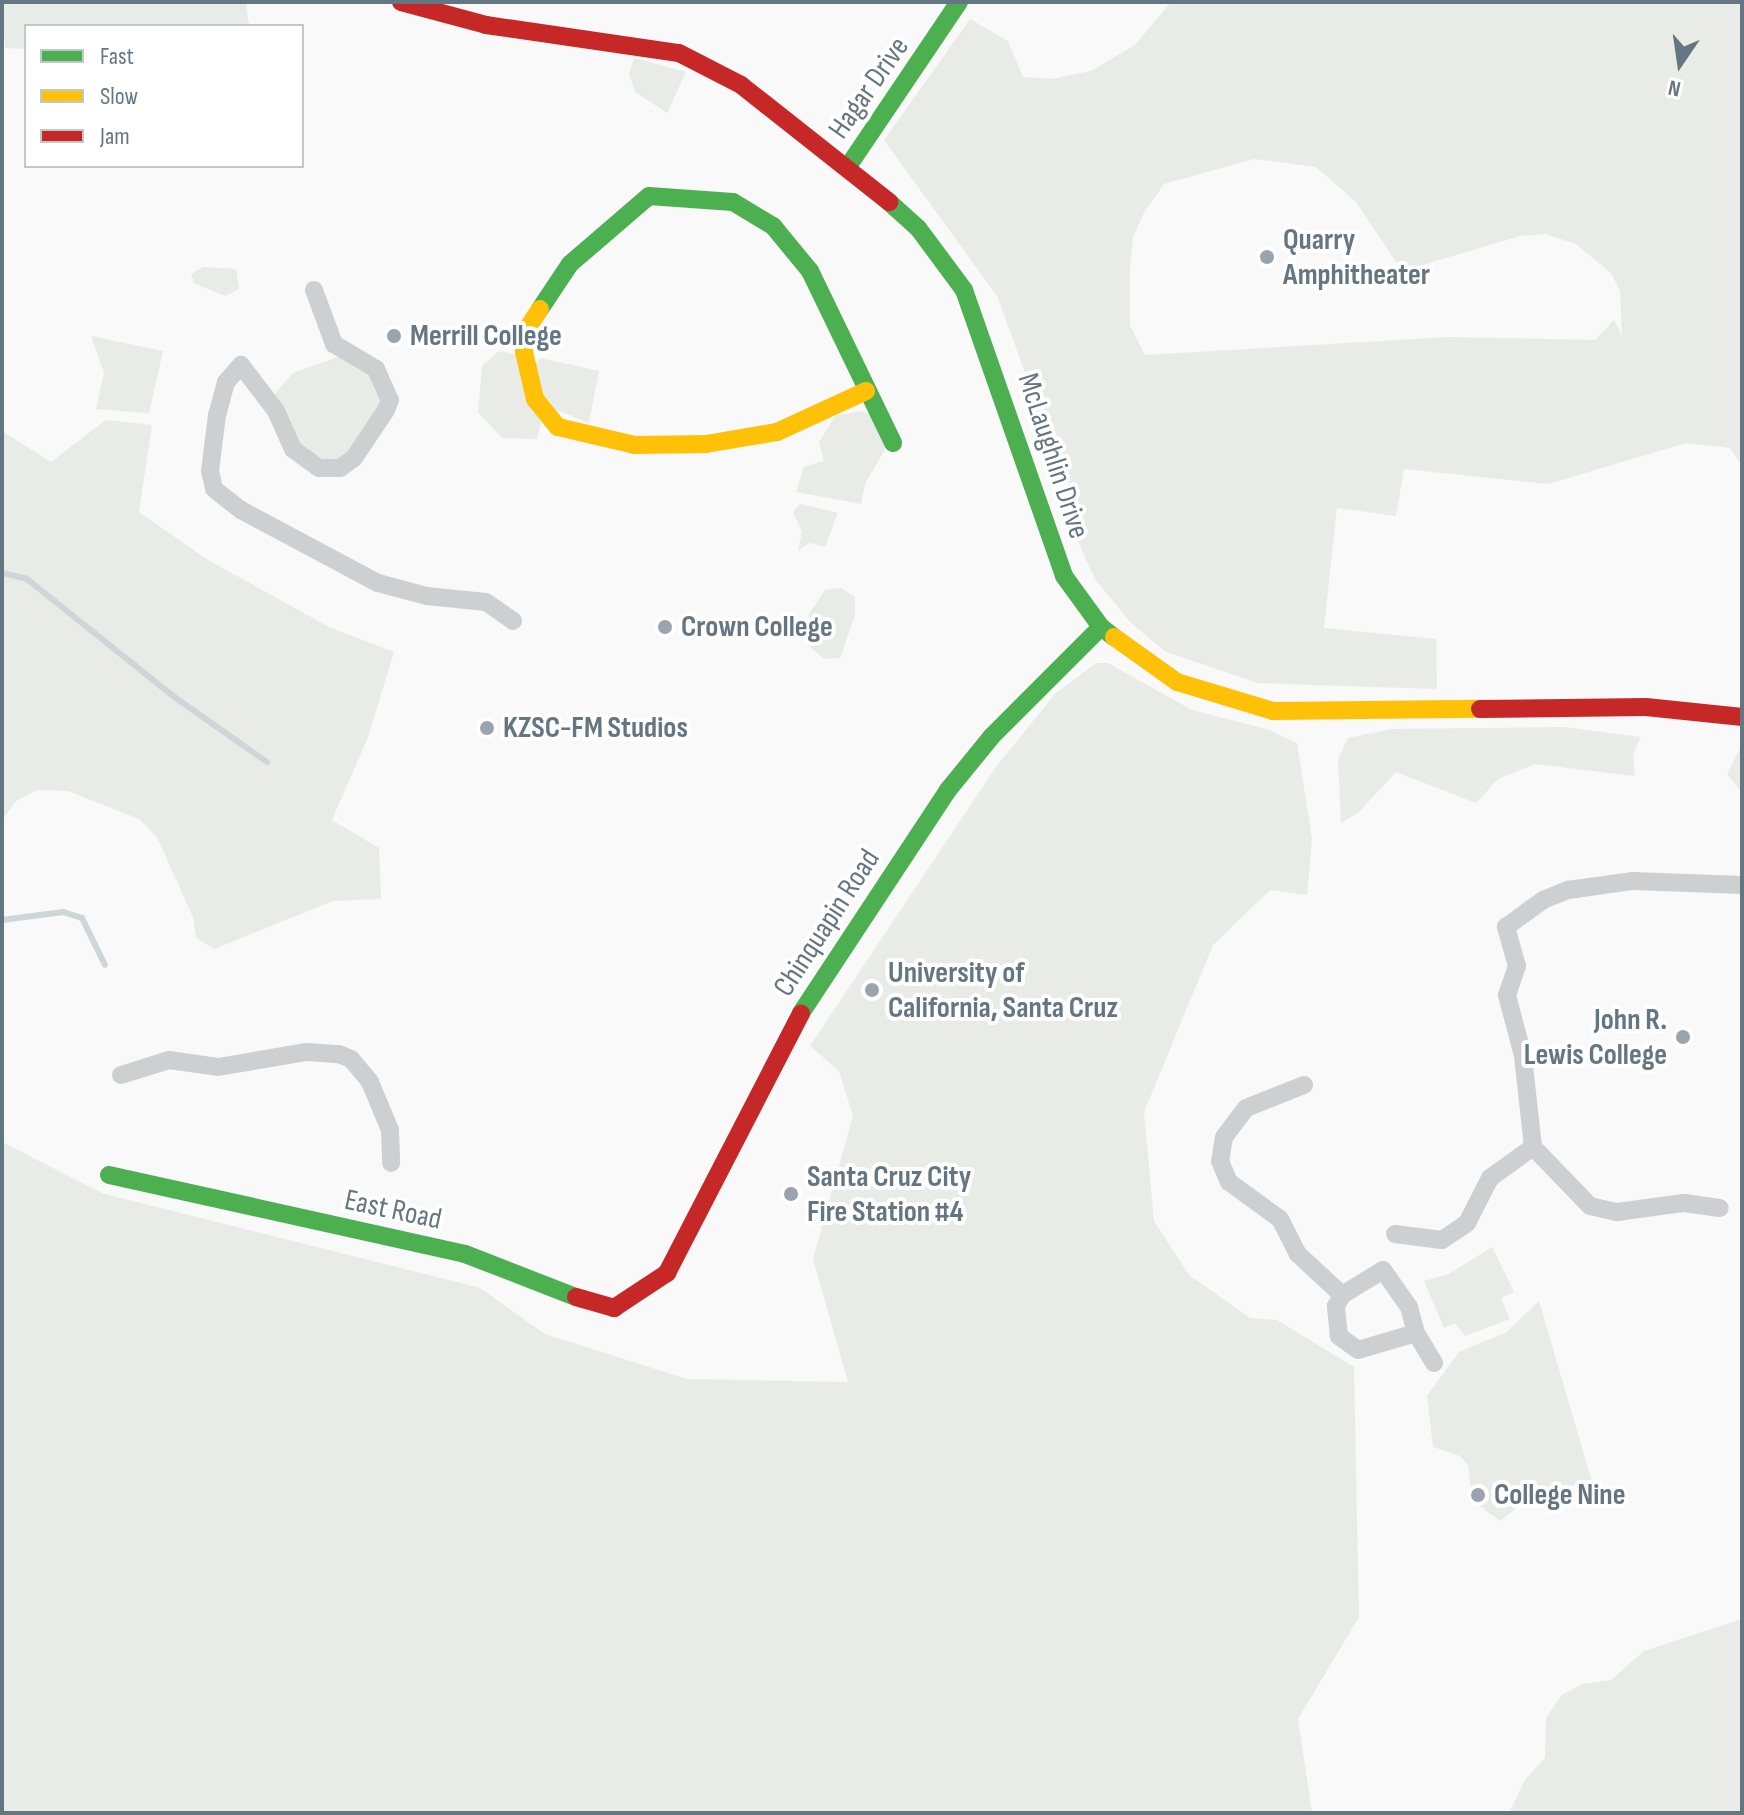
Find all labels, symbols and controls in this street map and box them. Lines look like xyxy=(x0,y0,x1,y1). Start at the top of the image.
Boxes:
legend xyxy=(24,24,304,168)
north arrow xyxy=(1640,24,1720,104)
street label: Hagar Drive xyxy=(821,30,917,146)
text: Fast xyxy=(100,42,134,71)
text: N xyxy=(1666,73,1683,102)
text: Slow xyxy=(100,82,138,111)
text: Jam xyxy=(100,122,130,151)
place label: Quarry Amphitheater xyxy=(1283,222,1430,292)
marker: Quarry Amphitheater xyxy=(1258,248,1276,266)
place label: Merrill College xyxy=(410,318,562,354)
marker: Merrill College xyxy=(385,327,403,345)
street label: McLaughlin Drive xyxy=(1009,369,1097,543)
place label: Crown College xyxy=(681,609,833,645)
marker: Crown College xyxy=(656,618,674,636)
place label: KZSC-FM Studios xyxy=(503,710,688,746)
marker: KZSC-FM Studios xyxy=(478,719,496,737)
street label: Chinquapin Road xyxy=(766,843,888,1003)
place label: University of California, Santa Cruz xyxy=(888,955,1118,1026)
marker: University of California, Santa Cruz xyxy=(863,981,881,999)
place label: John R. Lewis College xyxy=(1524,1002,1667,1072)
marker: John R. Lewis College xyxy=(1674,1028,1692,1046)
place label: Santa Cruz City Fire Station #4 xyxy=(807,1159,971,1230)
street label: East Road xyxy=(341,1182,445,1238)
marker: Santa Cruz City Fire Station #4 xyxy=(782,1185,800,1203)
place label: College Nine xyxy=(1494,1477,1625,1513)
marker: College Nine xyxy=(1469,1486,1487,1504)

